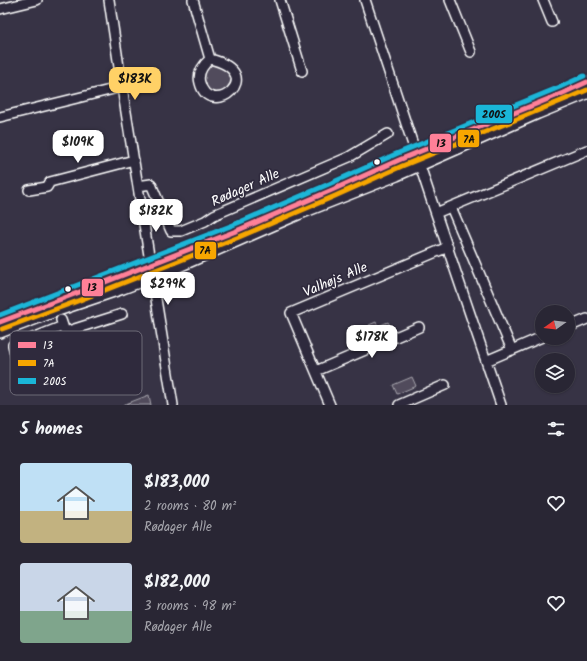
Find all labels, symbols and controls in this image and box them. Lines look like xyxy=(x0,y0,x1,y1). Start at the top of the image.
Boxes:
pin: $183K xyxy=(107,67,163,101)
text: $183K xyxy=(118,69,152,90)
line badge: 200S xyxy=(475,104,513,124)
text: 200S xyxy=(482,106,507,124)
line badge: 7A xyxy=(457,129,480,148)
pin: $109K xyxy=(50,130,106,164)
text: 7A xyxy=(463,131,475,149)
text: $109K xyxy=(62,132,94,153)
line badge: 13 xyxy=(429,133,452,153)
text: 13 xyxy=(436,135,446,153)
unlabelled marker xyxy=(372,157,382,167)
street label: Rødager Alle xyxy=(208,163,284,213)
pin: $182K xyxy=(128,199,184,233)
text: $182K xyxy=(139,201,173,222)
line badge: 7A xyxy=(194,241,217,260)
text: 7A xyxy=(199,242,211,260)
street label: Valhøjs Alle xyxy=(300,256,372,303)
pin: $299K xyxy=(140,272,196,306)
text: $299K xyxy=(150,274,186,295)
line badge: 13 xyxy=(81,278,104,297)
text: 13 xyxy=(87,279,97,297)
unlabelled marker xyxy=(63,284,73,294)
north arrow xyxy=(535,305,575,345)
map controls xyxy=(535,305,575,393)
pin: $178K xyxy=(344,325,400,359)
text: $178K xyxy=(355,327,389,348)
legend xyxy=(10,331,142,395)
text: 13 xyxy=(43,337,53,355)
button: layers xyxy=(535,353,575,393)
text: 7A xyxy=(43,355,55,373)
text: 200S xyxy=(43,373,66,391)
text: 5 homes xyxy=(20,416,83,443)
icon: filters xyxy=(545,418,567,440)
text: $183,000 xyxy=(144,469,209,496)
icon: home xyxy=(52,479,100,527)
icon: heart xyxy=(545,492,567,514)
text: 2 rooms · 80 m² xyxy=(144,496,236,517)
text: Rødager Alle xyxy=(144,517,212,538)
text: $182,000 xyxy=(144,569,210,596)
icon: home xyxy=(52,579,100,627)
icon: heart xyxy=(545,592,567,614)
text: 3 rooms · 98 m² xyxy=(144,596,236,617)
text: Rødager Alle xyxy=(144,617,212,638)

